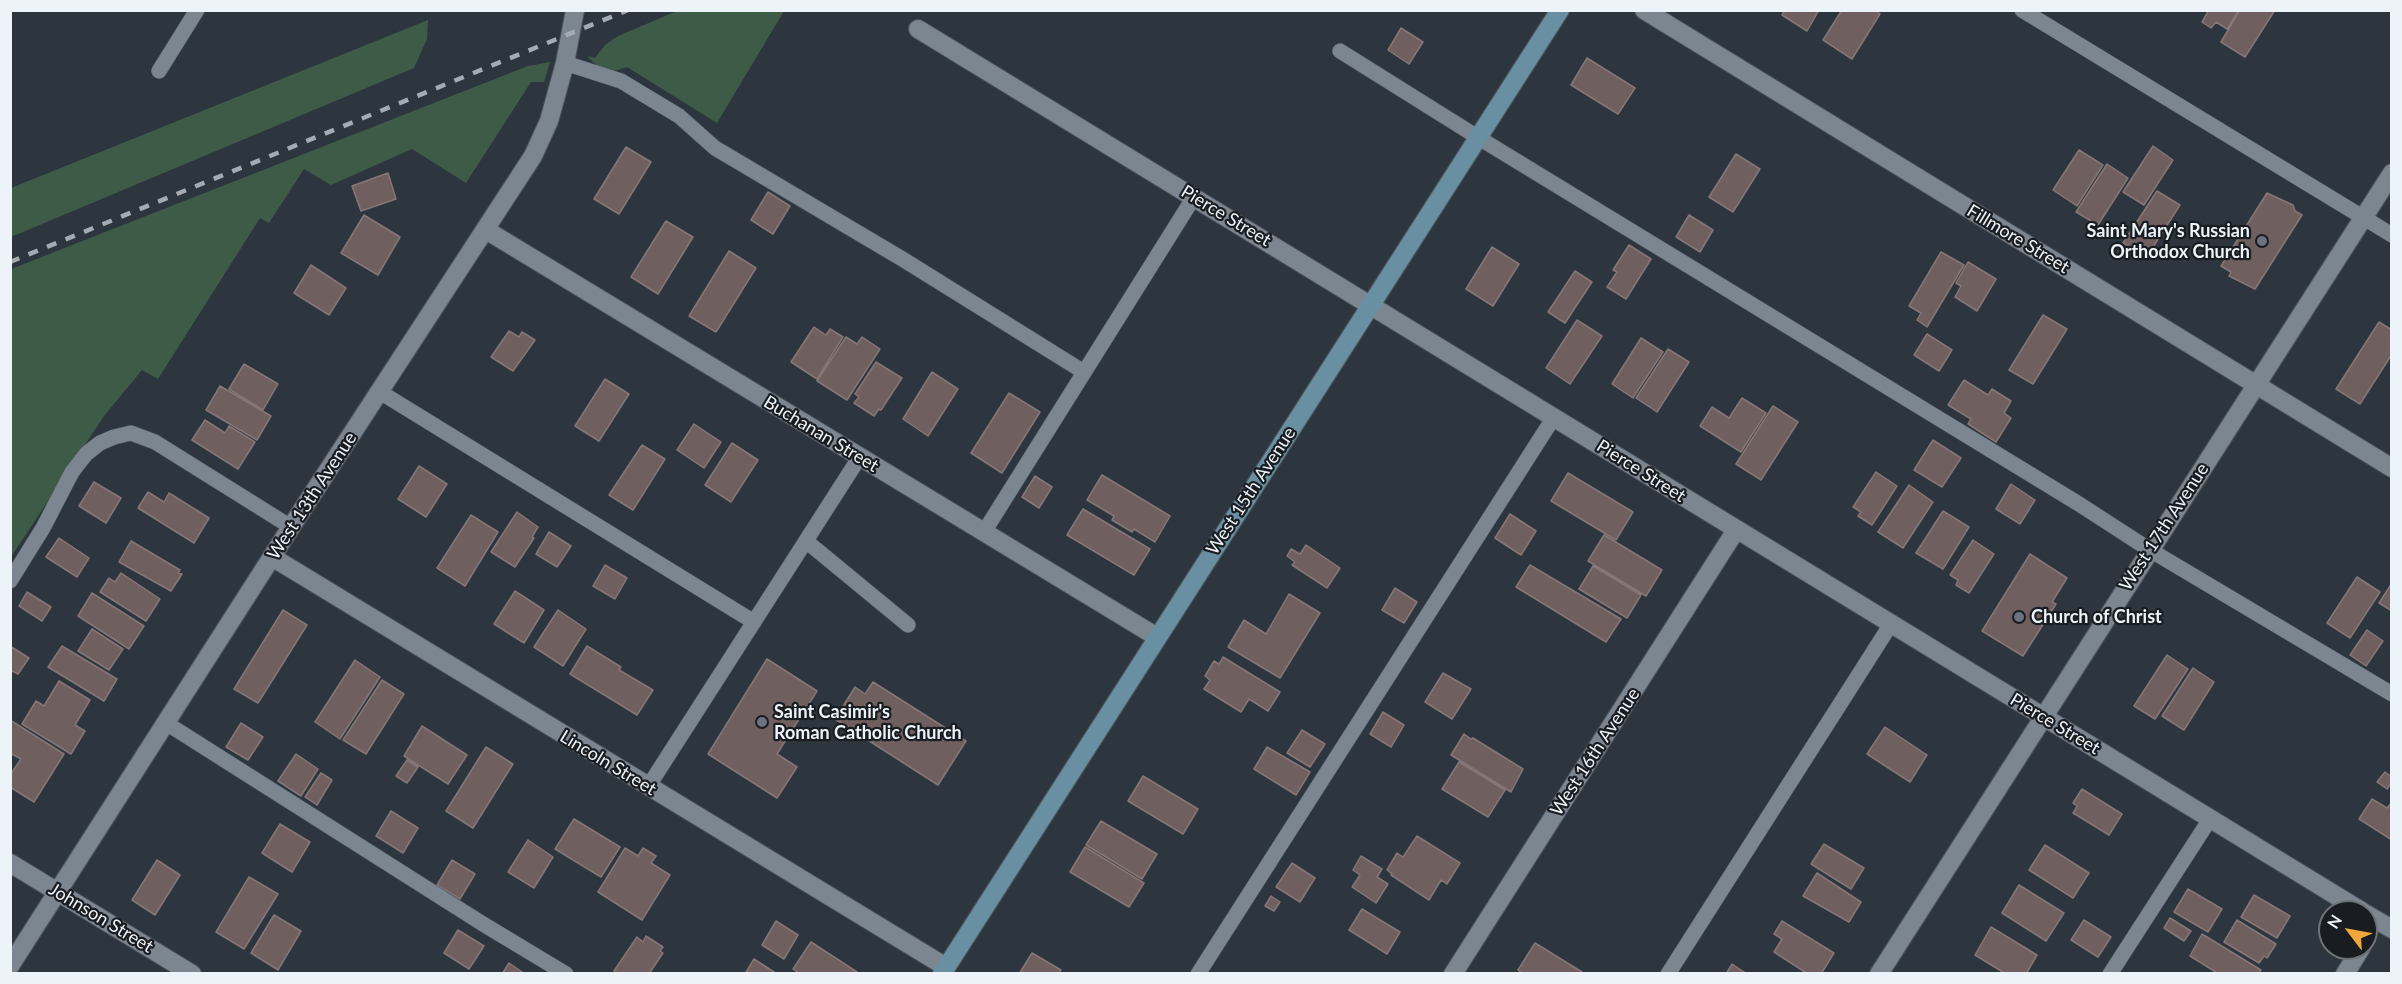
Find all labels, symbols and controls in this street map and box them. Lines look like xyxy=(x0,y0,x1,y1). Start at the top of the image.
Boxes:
street label: Pierce Street xyxy=(1177,181,1275,251)
street label: Fillmore Street xyxy=(1963,200,2073,278)
place label: Saint Mary's Russian Orthodox Church xyxy=(2086,220,2250,262)
marker: Saint Mary's Russian Orthodox Church xyxy=(2255,234,2269,248)
street label: Buchanan Street xyxy=(760,391,882,477)
street label: West 15th Avenue xyxy=(1202,423,1300,559)
street label: West 13th Avenue xyxy=(263,428,361,564)
street label: Pierce Street xyxy=(1593,435,1689,507)
street label: West 17th Avenue xyxy=(2115,459,2213,595)
place label: Church of Christ xyxy=(2031,606,2162,628)
marker: Church of Christ xyxy=(2012,610,2026,624)
street label: West 16th Avenue xyxy=(1546,684,1644,820)
street label: Pierce Street xyxy=(2006,689,2104,759)
place label: Saint Casimir's Roman Catholic Church xyxy=(774,701,962,744)
marker: Saint Casimir's Roman Catholic Church xyxy=(755,715,769,729)
street label: Lincoln Street xyxy=(556,726,660,800)
street label: Johnson Street xyxy=(45,878,157,958)
north arrow xyxy=(2318,900,2378,960)
text: N xyxy=(2323,911,2345,932)

